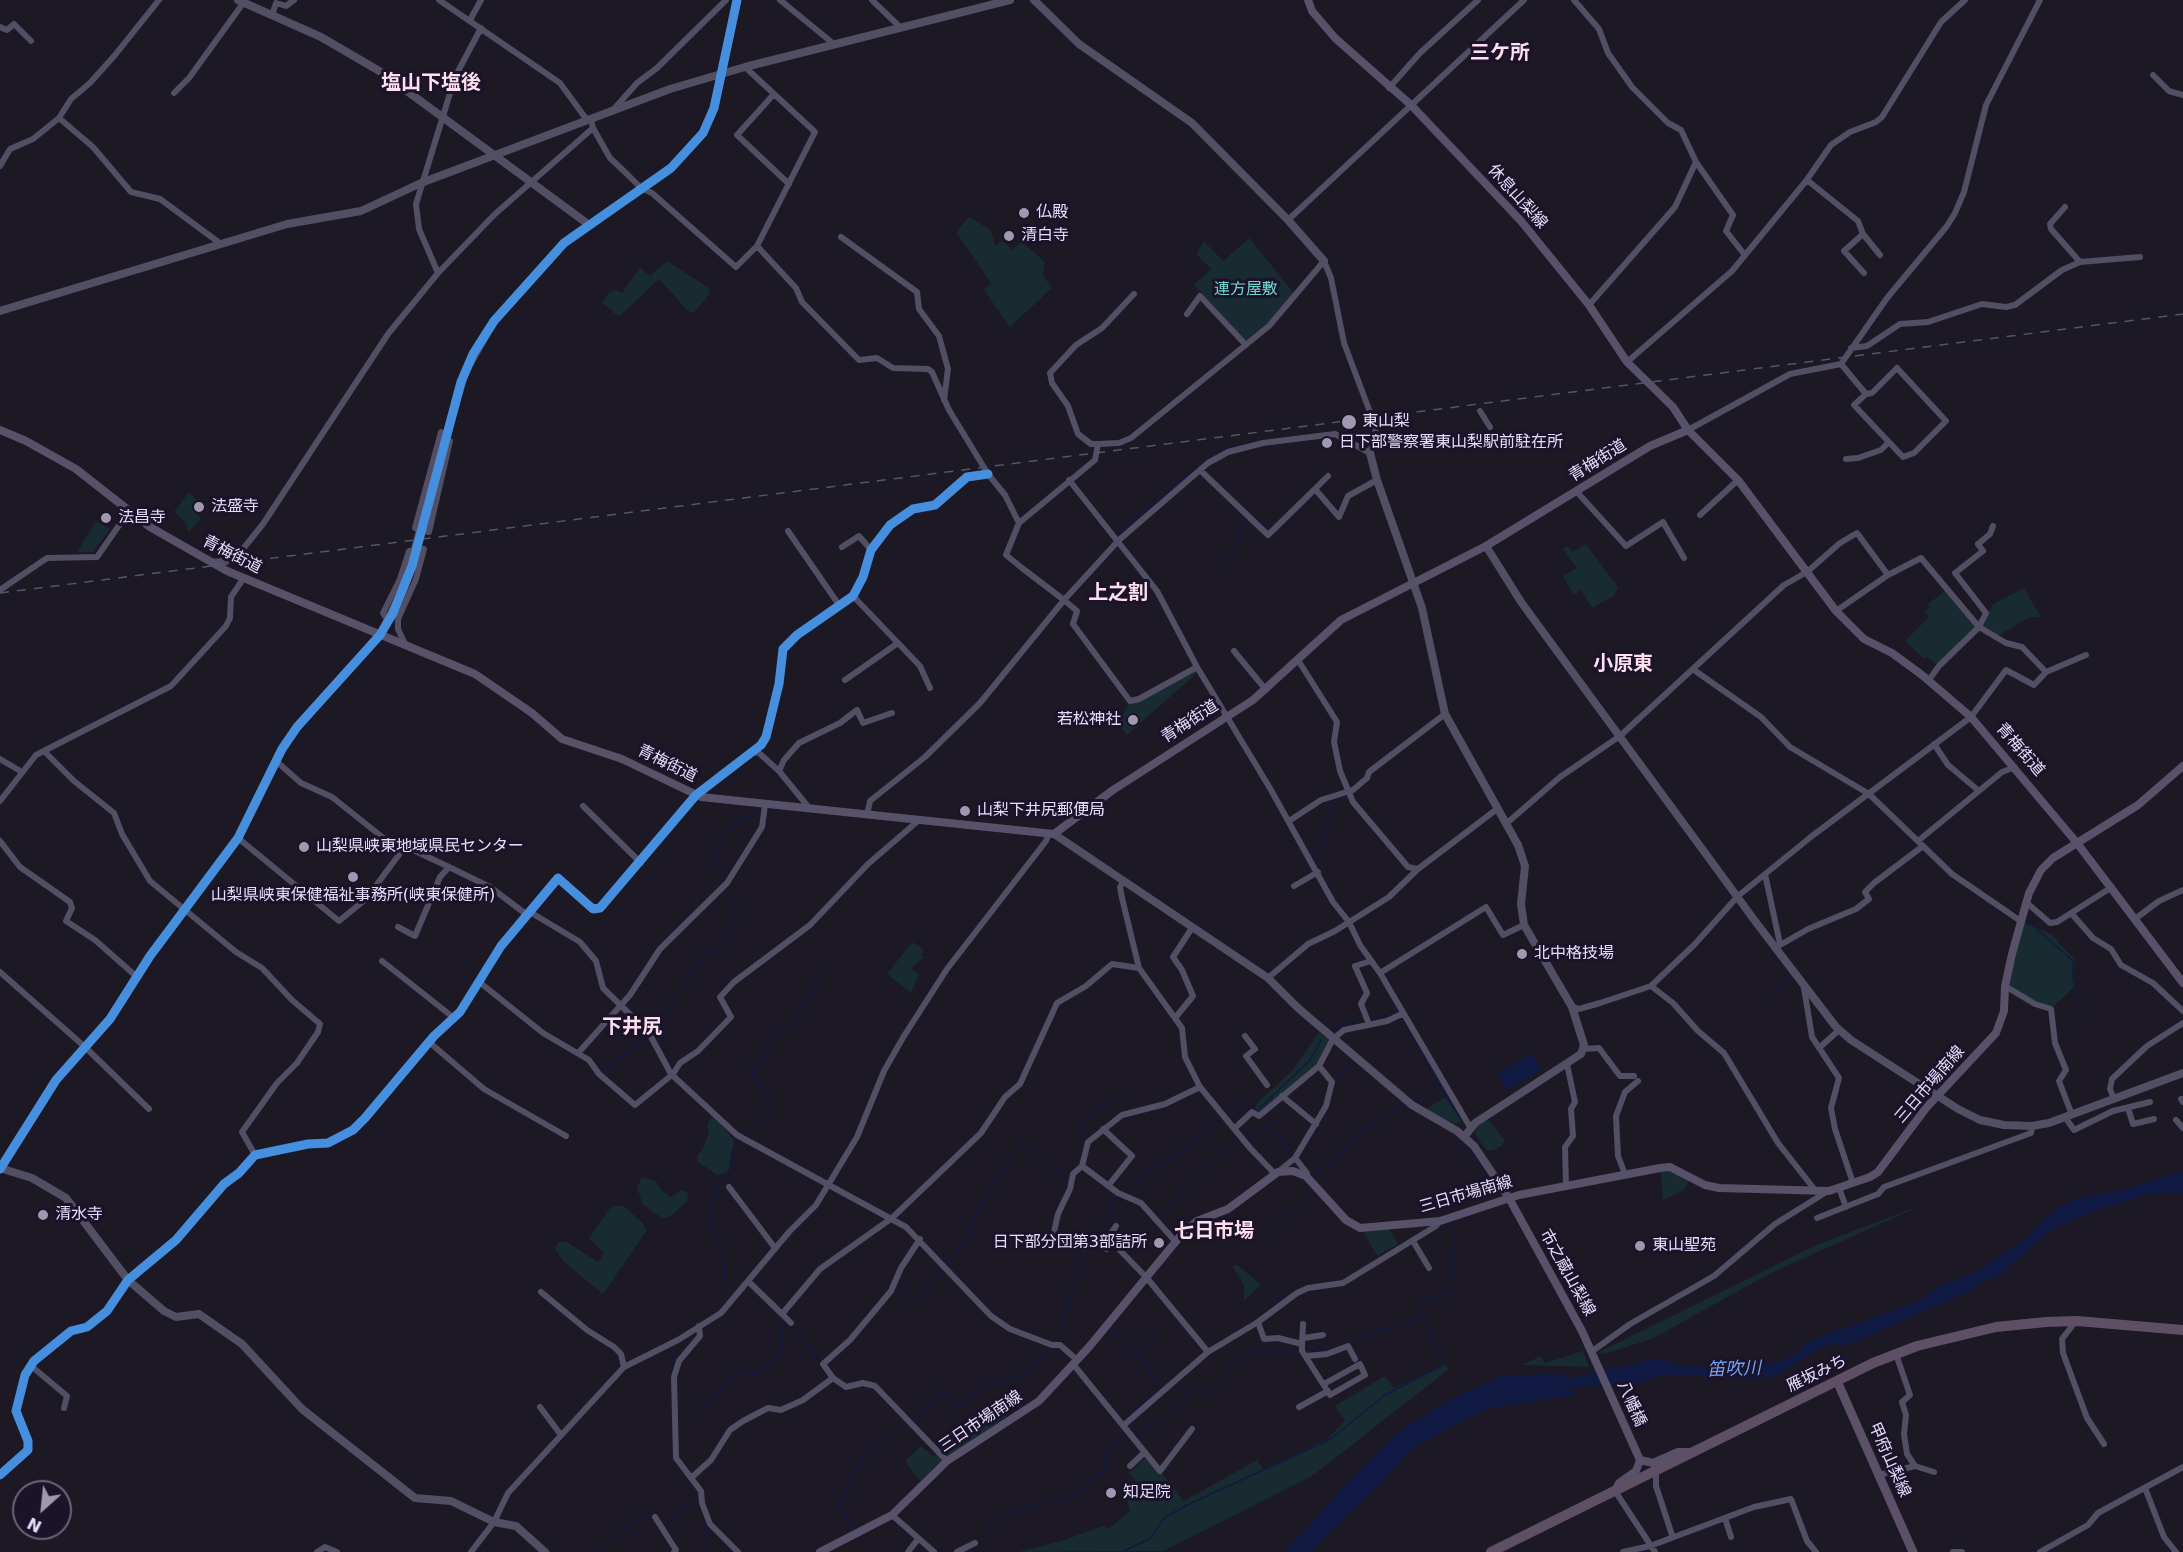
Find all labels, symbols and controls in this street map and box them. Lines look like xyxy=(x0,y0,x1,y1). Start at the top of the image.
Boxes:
district label: 三ケ所 xyxy=(1470,42,1530,66)
district label: 塩山下塩後 xyxy=(381,72,481,96)
street label: 休息山梨線 xyxy=(1483,161,1551,233)
place label: 仏殿 xyxy=(1036,203,1068,223)
marker: 仏殿 xyxy=(1017,206,1031,220)
place label: 清白寺 xyxy=(1021,226,1069,246)
marker: 清白寺 xyxy=(1002,229,1016,243)
park label: 連方屋敷 xyxy=(1214,280,1278,300)
place label: 東山梨 xyxy=(1362,412,1410,432)
marker: 東山梨 xyxy=(1340,413,1358,431)
place label: 日下部警察署東山梨駅前駐在所 xyxy=(1339,433,1563,453)
marker: 日下部警察署東山梨駅前駐在所 xyxy=(1320,436,1334,450)
street label: 青梅街道 xyxy=(1566,436,1630,486)
place label: 法盛寺 xyxy=(211,497,259,517)
marker: 法盛寺 xyxy=(192,500,206,514)
place label: 法昌寺 xyxy=(118,508,166,528)
marker: 法昌寺 xyxy=(99,511,113,525)
street label: 青梅街道 xyxy=(199,532,265,578)
district label: 上之割 xyxy=(1088,582,1148,606)
district label: 小原東 xyxy=(1593,653,1653,677)
street label: 青梅街道 xyxy=(1158,697,1222,747)
place label: 若松神社 xyxy=(1057,710,1121,730)
marker: 若松神社 xyxy=(1126,713,1140,727)
street label: 青梅街道 xyxy=(1992,720,2048,780)
street label: 青梅街道 xyxy=(634,741,700,787)
place label: 山梨下井尻郵便局 xyxy=(977,801,1105,821)
marker: 山梨下井尻郵便局 xyxy=(958,804,972,818)
place label: 山梨県峡東地域県民センター xyxy=(316,837,524,857)
marker: 山梨県峡東地域県民センター xyxy=(297,840,311,854)
marker: 山梨県峡東保健福祉事務所(峡東保健所) xyxy=(346,870,360,884)
place label: 山梨県峡東保健福祉事務所(峡東保健所) xyxy=(211,886,495,906)
place label: 北中格技場 xyxy=(1534,944,1614,964)
marker: 北中格技場 xyxy=(1515,947,1529,961)
district label: 下井尻 xyxy=(602,1016,662,1040)
street label: 三日市場南線 xyxy=(1891,1042,1969,1128)
street label: 三日市場南線 xyxy=(1417,1173,1515,1217)
place label: 清水寺 xyxy=(55,1205,103,1225)
marker: 清水寺 xyxy=(36,1208,50,1222)
district label: 七日市場 xyxy=(1174,1220,1254,1244)
street label: 市之蔵山梨線 xyxy=(1535,1226,1599,1320)
place label: 日下部分団第3部詰所 xyxy=(993,1233,1147,1253)
marker: 日下部分団第3部詰所 xyxy=(1152,1236,1166,1250)
place label: 東山聖苑 xyxy=(1652,1236,1716,1256)
marker: 東山聖苑 xyxy=(1633,1239,1647,1253)
street label: 雁坂みち xyxy=(1784,1351,1850,1397)
water label: 笛吹川 xyxy=(1707,1358,1761,1382)
street label: 八幡橋 xyxy=(1612,1378,1650,1430)
street label: 三日市場南線 xyxy=(936,1387,1026,1457)
street label: 甲府山梨線 xyxy=(1864,1420,1914,1500)
north arrow xyxy=(12,1480,72,1540)
place label: 知足院 xyxy=(1123,1483,1171,1503)
marker: 知足院 xyxy=(1104,1486,1118,1500)
text: N xyxy=(24,1513,45,1536)

